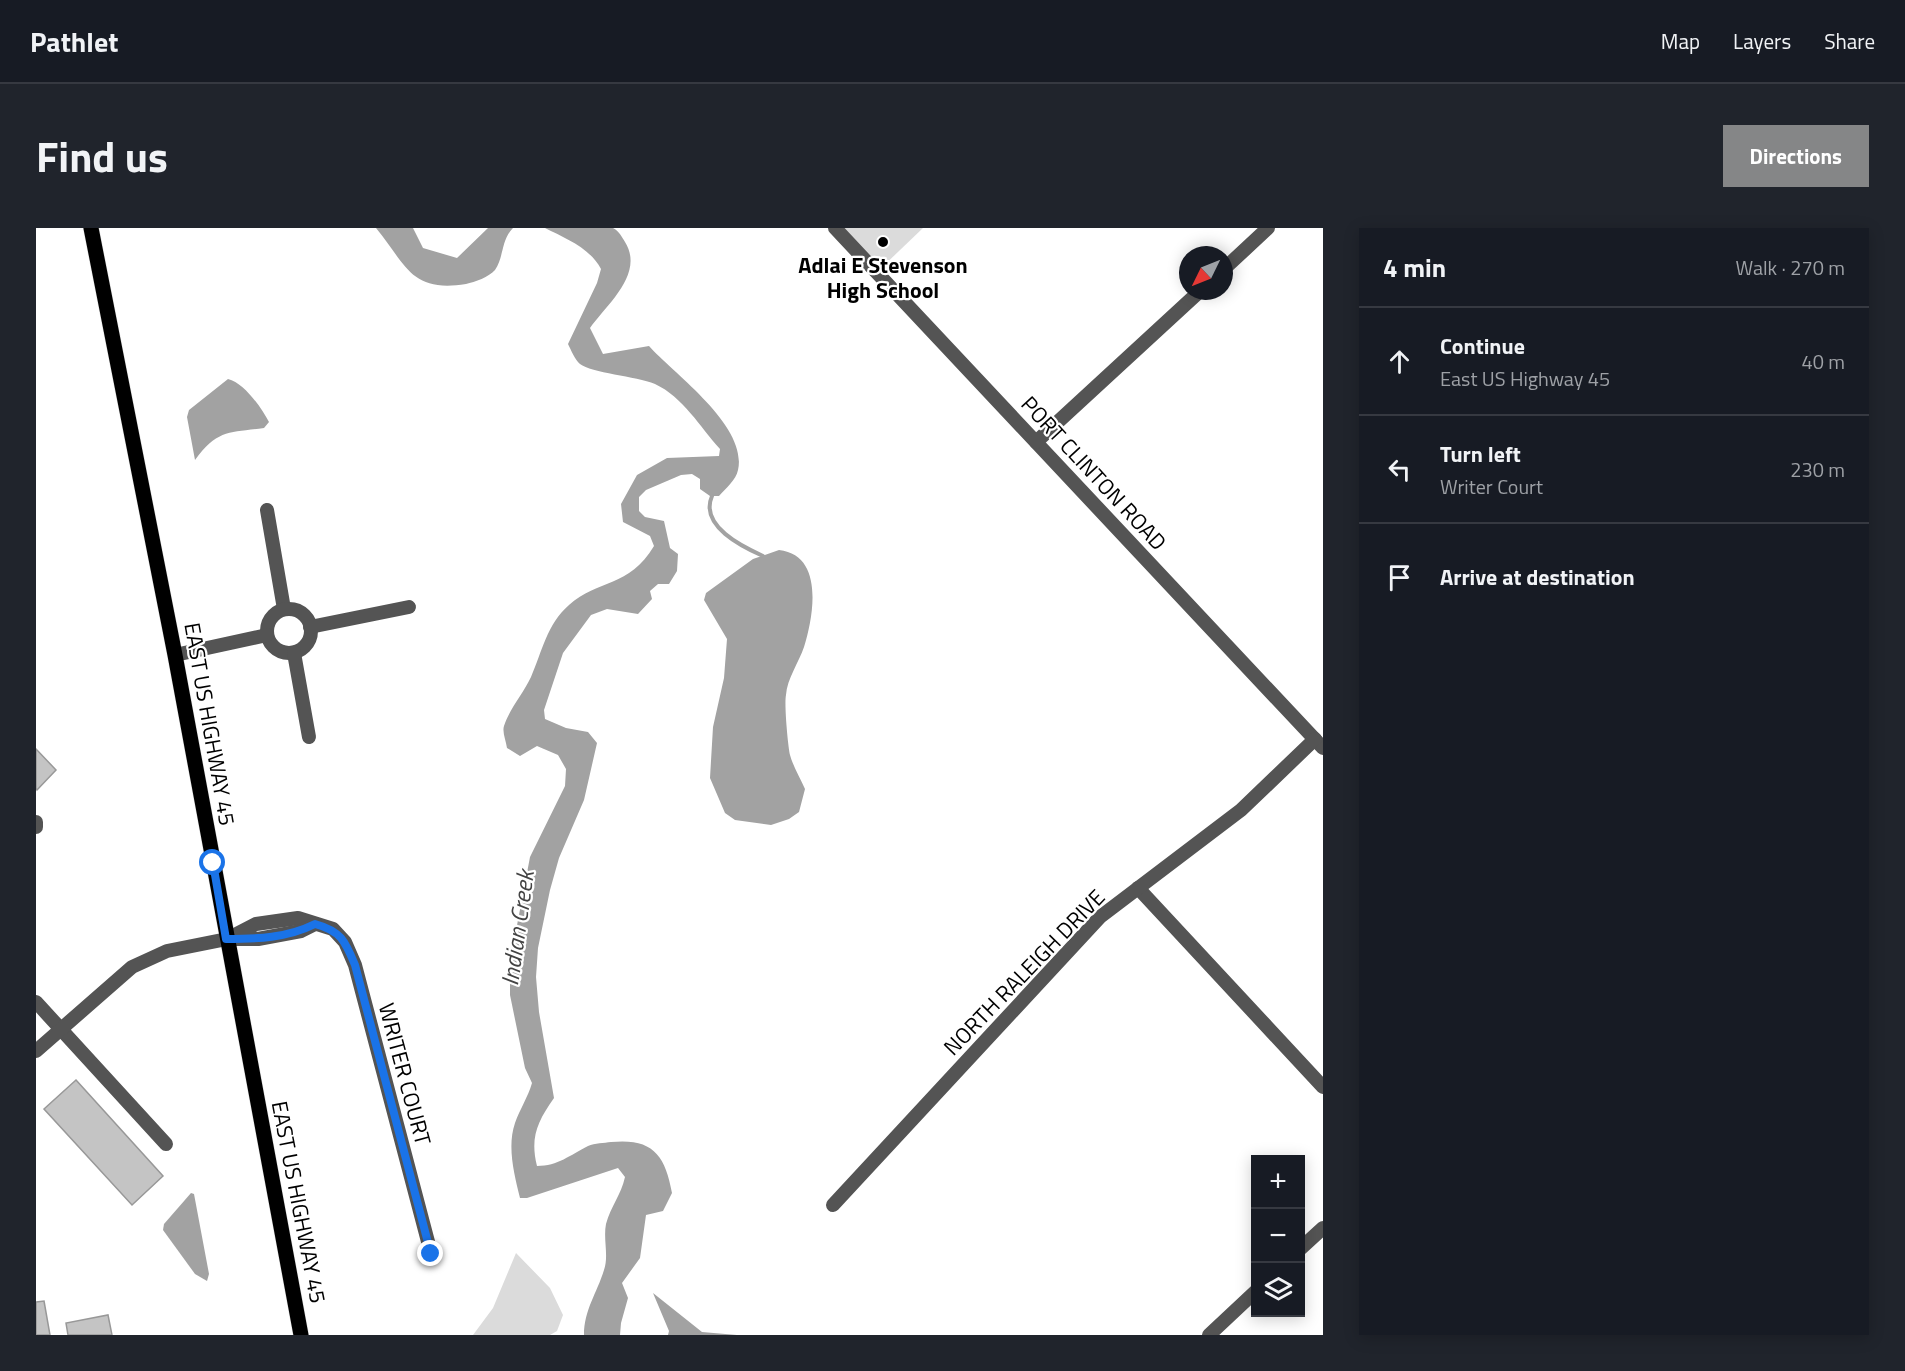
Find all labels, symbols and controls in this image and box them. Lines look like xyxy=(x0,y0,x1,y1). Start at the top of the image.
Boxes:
text: Pathlet xyxy=(30,20,118,63)
text: Map xyxy=(1661,25,1700,57)
text: Layers xyxy=(1733,25,1791,57)
text: Share xyxy=(1824,25,1875,57)
text: Find us xyxy=(36,124,168,188)
button: Directions xyxy=(1723,125,1869,187)
marker: Adlai E Stevenson High School xyxy=(876,235,890,249)
north arrow xyxy=(1179,246,1233,300)
place label: Adlai E Stevenson High School xyxy=(798,248,968,307)
text: 4 min xyxy=(1383,248,1446,287)
text: Walk · 270 m xyxy=(1736,252,1845,283)
text: Continue xyxy=(1440,329,1525,363)
icon: ahead xyxy=(1383,345,1416,378)
text: 40 m xyxy=(1801,346,1845,377)
text: East US Highway 45 xyxy=(1440,363,1610,394)
street label: PORT CLINTON ROAD xyxy=(1013,388,1175,558)
text: Turn left xyxy=(1440,437,1521,471)
icon: left xyxy=(1383,453,1416,486)
text: 230 m xyxy=(1790,454,1845,485)
text: Writer Court xyxy=(1440,471,1543,502)
text: Arrive at destination xyxy=(1440,560,1635,594)
icon: arrive xyxy=(1383,561,1416,594)
street label: EAST US HIGHWAY 45 xyxy=(175,620,245,828)
route start xyxy=(199,849,225,875)
water label: Indian Creek xyxy=(491,865,543,988)
street label: NORTH RALEIGH DRIVE xyxy=(935,881,1113,1063)
street label: WRITER COURT xyxy=(370,999,440,1149)
street label: EAST US HIGHWAY 45 xyxy=(263,1098,335,1306)
map controls xyxy=(1251,1155,1305,1317)
button: + xyxy=(1251,1155,1305,1209)
button: − xyxy=(1251,1209,1305,1263)
route end xyxy=(417,1240,443,1266)
button: layers xyxy=(1251,1263,1305,1317)

